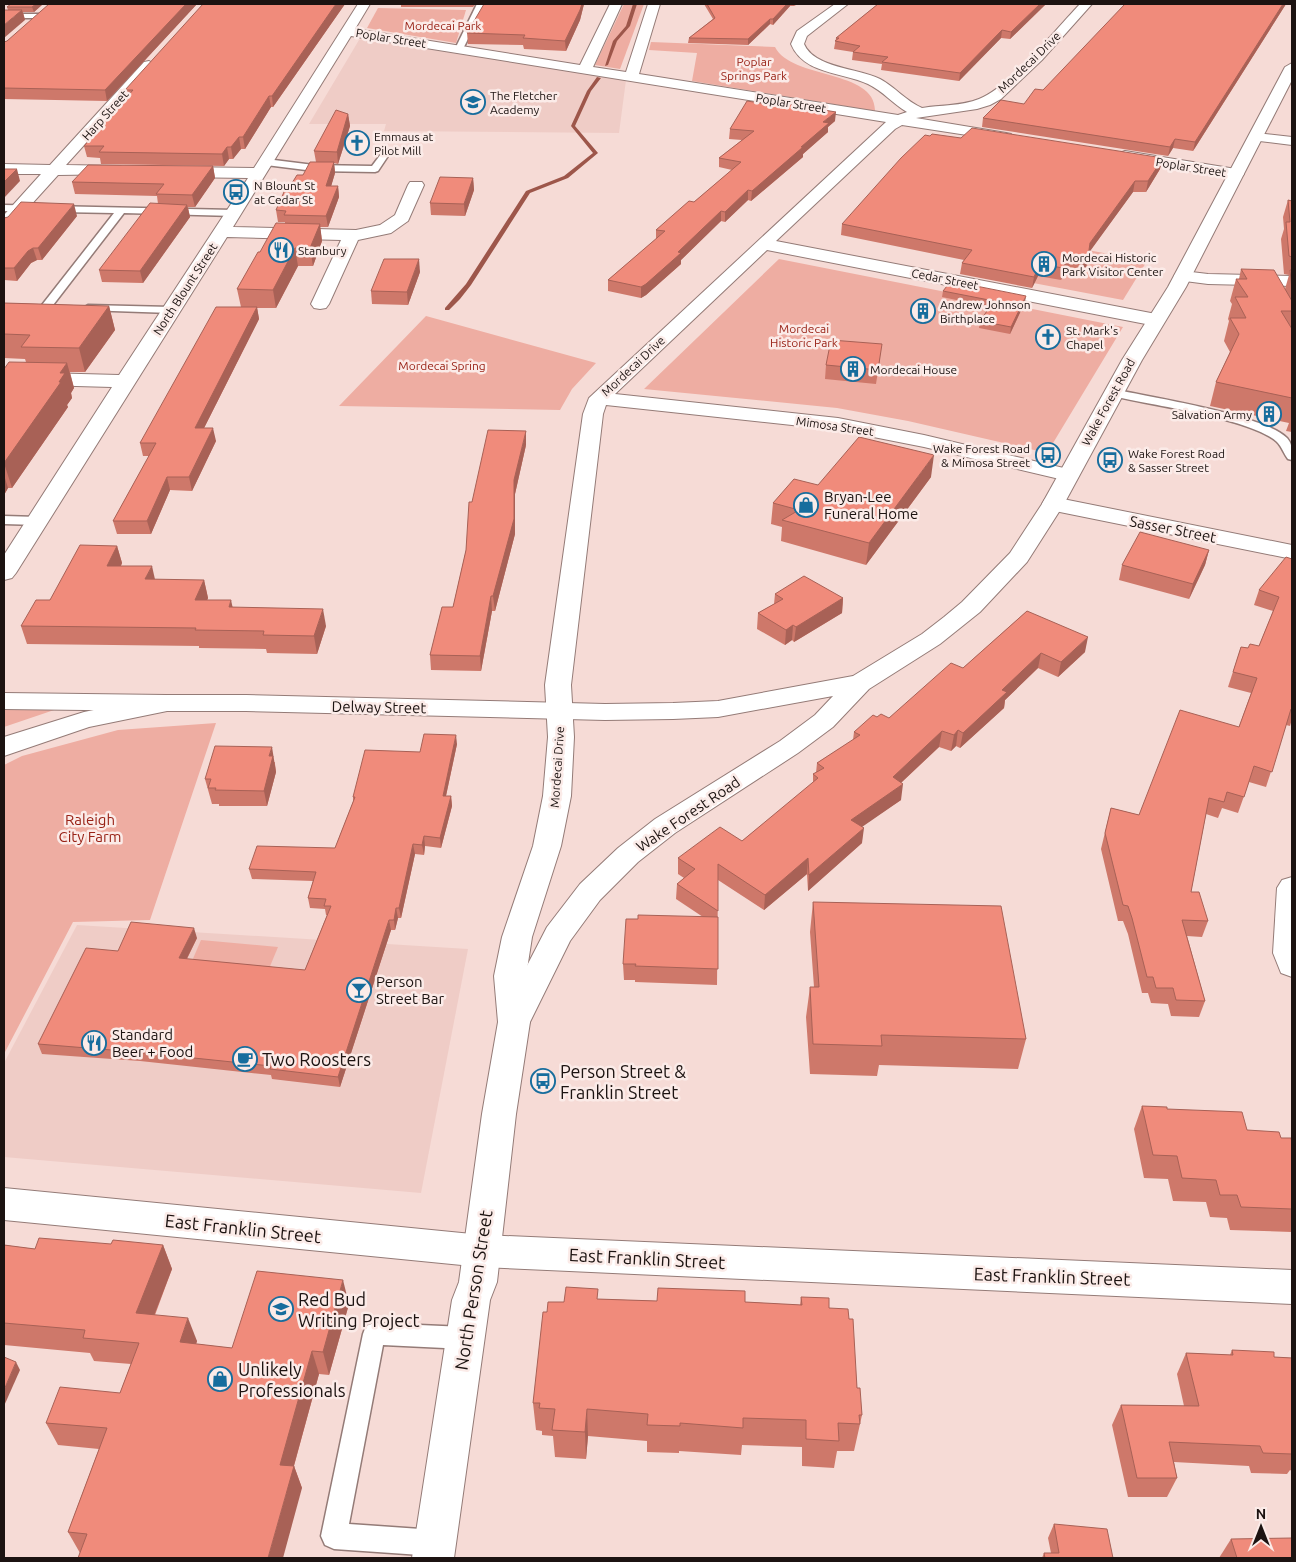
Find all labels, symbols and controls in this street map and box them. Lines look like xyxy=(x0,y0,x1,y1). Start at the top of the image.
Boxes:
park label: Mordecai Park xyxy=(405,19,481,32)
street label: Poplar Street xyxy=(355,26,427,50)
street label: Mordecai Drive xyxy=(995,29,1063,95)
park label: Poplar Springs Park xyxy=(721,55,787,82)
street label: Harp Street xyxy=(79,87,131,143)
school or university icon: The Fletcher Academy xyxy=(460,89,486,115)
place label: The Fletcher Academy xyxy=(490,89,558,116)
street label: Poplar Street xyxy=(755,91,827,115)
church icon: Emmaus at Pilot Mill xyxy=(344,130,370,156)
place label: Emmaus at Pilot Mill xyxy=(374,130,434,157)
street label: Poplar Street xyxy=(1155,155,1227,179)
bus stop icon: N Blount St at Cedar St xyxy=(223,179,249,205)
place label: N Blount St at Cedar St xyxy=(254,179,316,206)
restaurant icon: Stanbury xyxy=(268,237,294,263)
street label: North Blount Street xyxy=(150,240,220,337)
place label: Stanbury xyxy=(298,244,347,257)
building icon: Mordecai Historic Park Visitor Center xyxy=(1031,251,1057,277)
place label: Mordecai Historic Park Visitor Center xyxy=(1062,251,1164,278)
street label: Cedar Street xyxy=(910,266,980,292)
building icon: Andrew Johnson Birthplace xyxy=(910,298,936,324)
place label: Andrew Johnson Birthplace xyxy=(940,298,1031,325)
park label: Mordecai Historic Park xyxy=(770,322,838,349)
church icon: St. Mark's Chapel xyxy=(1035,324,1061,350)
place label: St. Mark's Chapel xyxy=(1066,324,1118,351)
street label: Mordecai Drive xyxy=(599,333,667,399)
building icon: Mordecai House xyxy=(840,356,866,382)
street label: Wake Forest Road xyxy=(1079,356,1137,448)
park label: Mordecai Spring xyxy=(398,359,486,372)
place label: Mordecai House xyxy=(870,363,957,376)
building icon: Salvation Army xyxy=(1256,401,1282,427)
place label: Salvation Army xyxy=(1172,408,1252,421)
street label: Mimosa Street xyxy=(795,414,875,438)
place label: Wake Forest Road & Mimosa Street xyxy=(933,442,1030,469)
bus stop icon: Wake Forest Road & Mimosa Street xyxy=(1035,442,1061,468)
bus stop icon: Wake Forest Road & Sasser Street xyxy=(1097,447,1123,473)
place label: Wake Forest Road & Sasser Street xyxy=(1128,447,1225,474)
place label: Bryan-Lee Funeral Home xyxy=(824,488,918,522)
shop icon: Bryan-Lee Funeral Home xyxy=(793,492,819,518)
street label: Sasser Street xyxy=(1128,512,1218,546)
street label: Delway Street xyxy=(332,698,427,716)
street label: Mordecai Drive xyxy=(548,726,566,808)
street label: Wake Forest Road xyxy=(633,773,743,855)
park label: Raleigh City Farm xyxy=(58,811,122,845)
place label: Person Street Bar xyxy=(376,973,445,1007)
bar icon: Person Street Bar xyxy=(346,977,372,1003)
place label: Standard Beer + Food xyxy=(112,1026,193,1060)
restaurant icon: Standard Beer + Food xyxy=(81,1030,107,1056)
cafe icon: Two Roosters xyxy=(232,1046,258,1072)
place label: Two Roosters xyxy=(262,1049,371,1069)
place label: Person Street & Franklin Street xyxy=(560,1061,686,1102)
bus stop icon: Person Street & Franklin Street xyxy=(530,1068,556,1094)
street label: North Person Street xyxy=(450,1209,496,1371)
street label: East Franklin Street xyxy=(164,1210,322,1246)
street label: East Franklin Street xyxy=(568,1244,726,1272)
street label: East Franklin Street xyxy=(973,1263,1131,1289)
place label: Red Bud Writing Project xyxy=(298,1289,420,1330)
school or university icon: Red Bud Writing Project xyxy=(268,1296,294,1322)
place label: Unlikely Professionals xyxy=(238,1359,346,1400)
shop icon: Unlikely Professionals xyxy=(207,1366,233,1392)
north arrow xyxy=(1236,1502,1286,1552)
text: N xyxy=(1256,1506,1266,1522)

